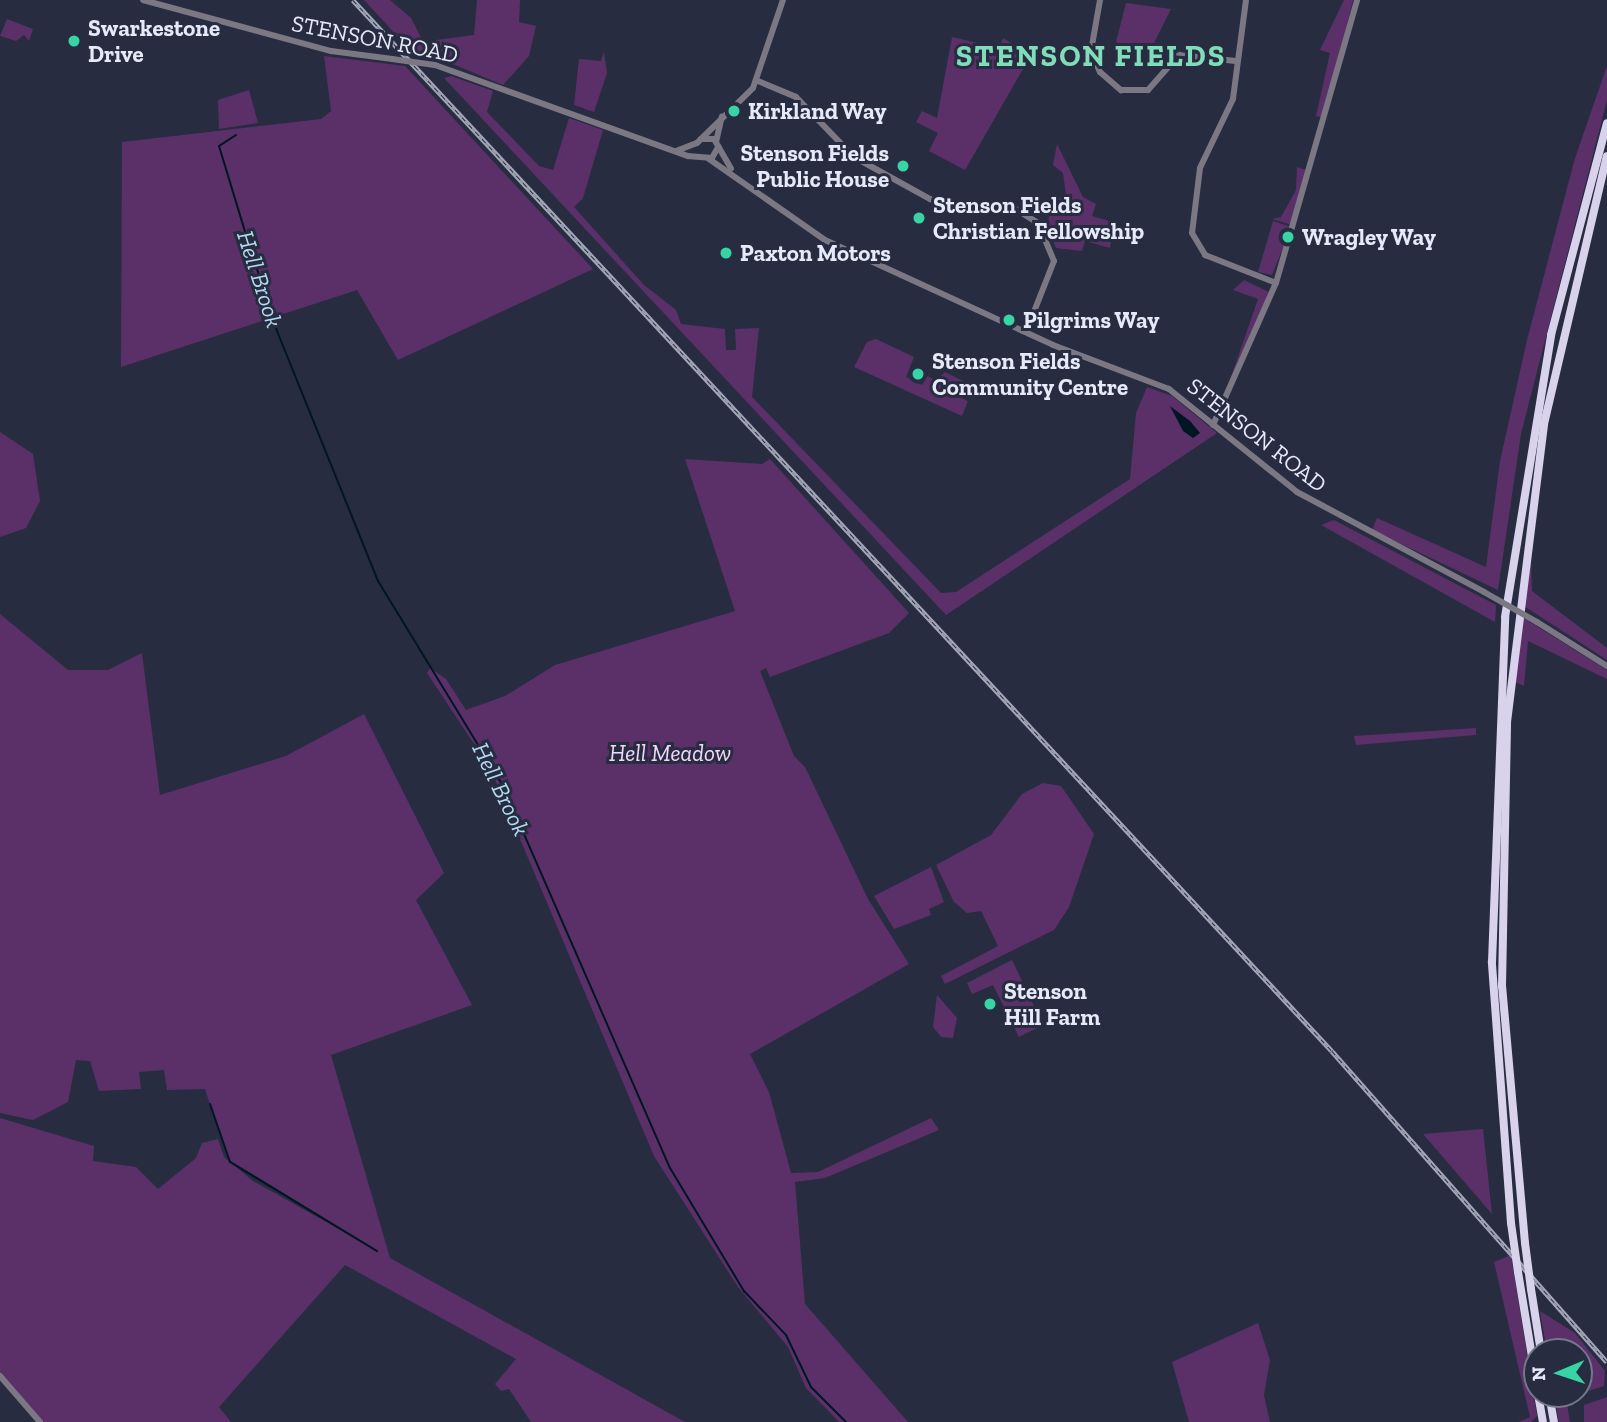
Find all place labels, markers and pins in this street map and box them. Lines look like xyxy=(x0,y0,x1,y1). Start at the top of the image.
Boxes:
place label: Swarkestone Drive xyxy=(88,14,220,68)
marker: Swarkestone Drive xyxy=(66,33,82,49)
place label: Kirkland Way xyxy=(748,97,887,125)
marker: Kirkland Way xyxy=(726,103,742,119)
place label: Stenson Fields Public House xyxy=(741,139,889,193)
marker: Stenson Fields Public House xyxy=(895,158,911,174)
place label: Stenson Fields Christian Fellowship xyxy=(933,191,1144,245)
marker: Stenson Fields Christian Fellowship xyxy=(911,210,927,226)
place label: Wragley Way xyxy=(1302,223,1437,251)
marker: Wragley Way xyxy=(1280,229,1296,245)
place label: Paxton Motors xyxy=(740,239,891,267)
marker: Paxton Motors xyxy=(718,245,734,261)
place label: Pilgrims Way xyxy=(1023,306,1160,334)
marker: Pilgrims Way xyxy=(1001,312,1017,328)
place label: Stenson Fields Community Centre xyxy=(932,347,1129,401)
marker: Stenson Fields Community Centre xyxy=(910,366,926,382)
place label: Stenson Hill Farm xyxy=(1004,977,1100,1031)
marker: Stenson Hill Farm xyxy=(982,996,998,1012)

